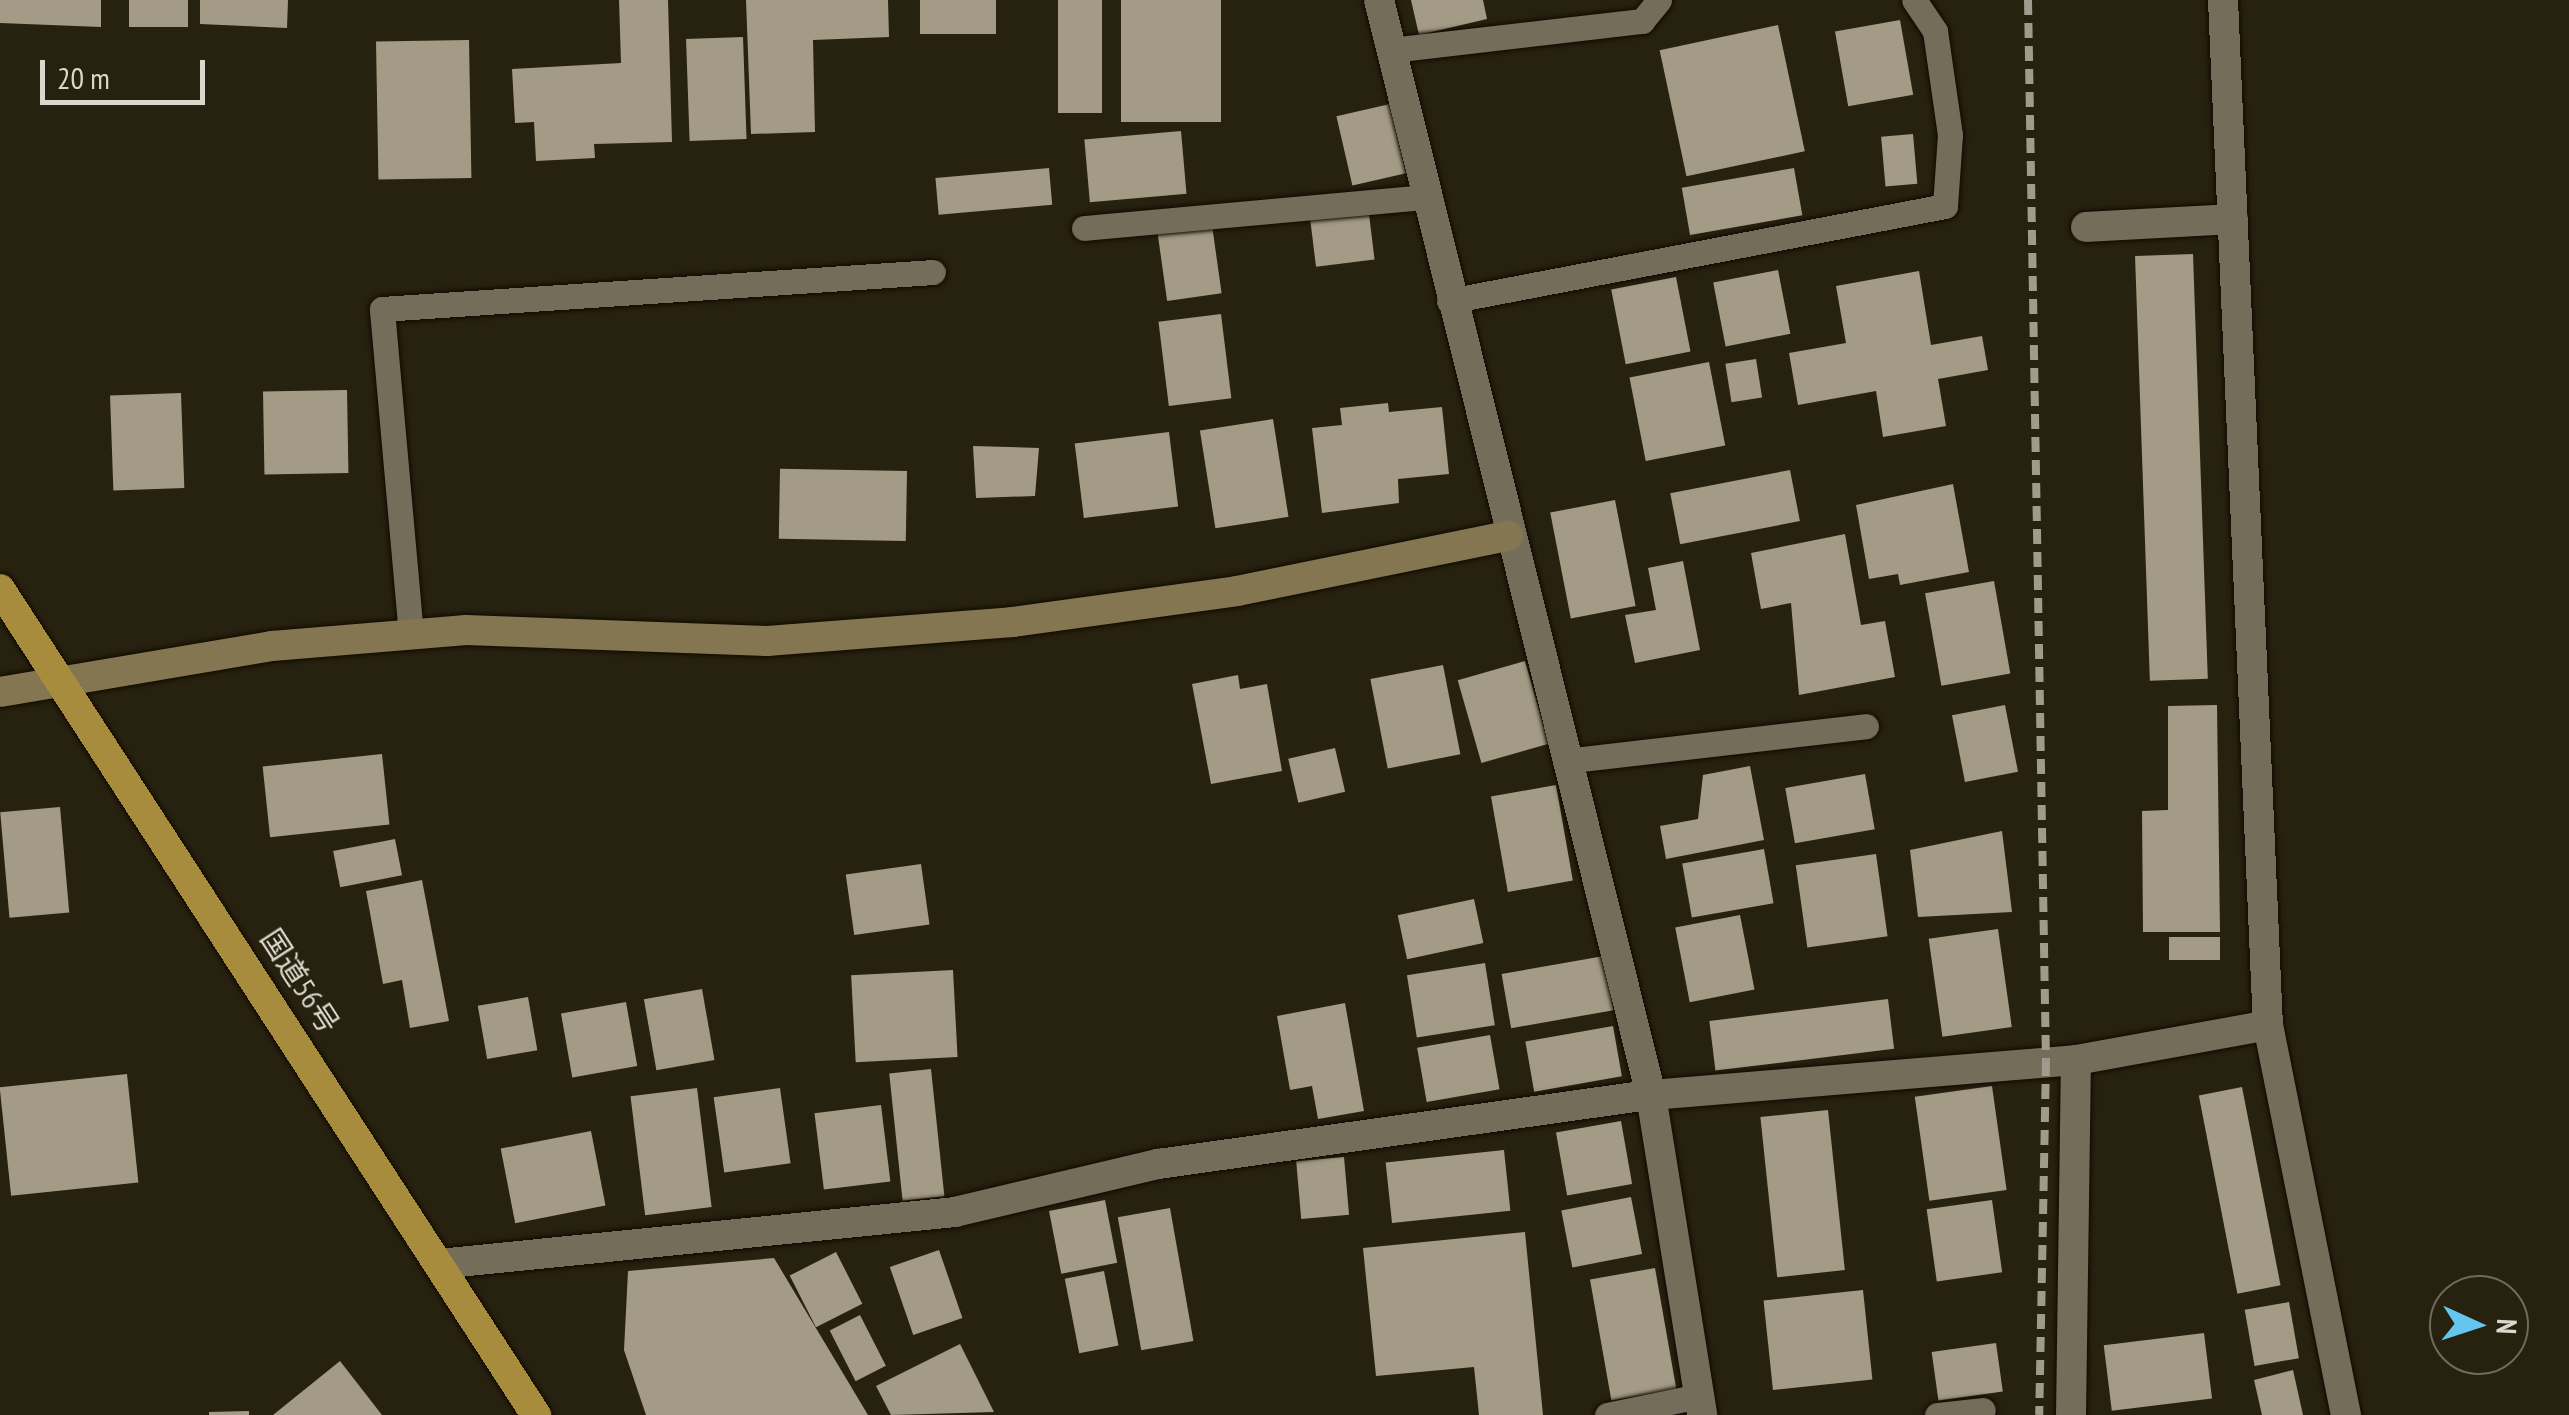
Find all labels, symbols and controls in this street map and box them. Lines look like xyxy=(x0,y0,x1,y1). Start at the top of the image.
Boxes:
scale bar xyxy=(45,40,210,102)
text: 20 m xyxy=(57,58,110,97)
street label: 国道56号 xyxy=(253,922,347,1040)
north arrow xyxy=(2429,1275,2529,1375)
text: N xyxy=(2489,1318,2526,1335)

